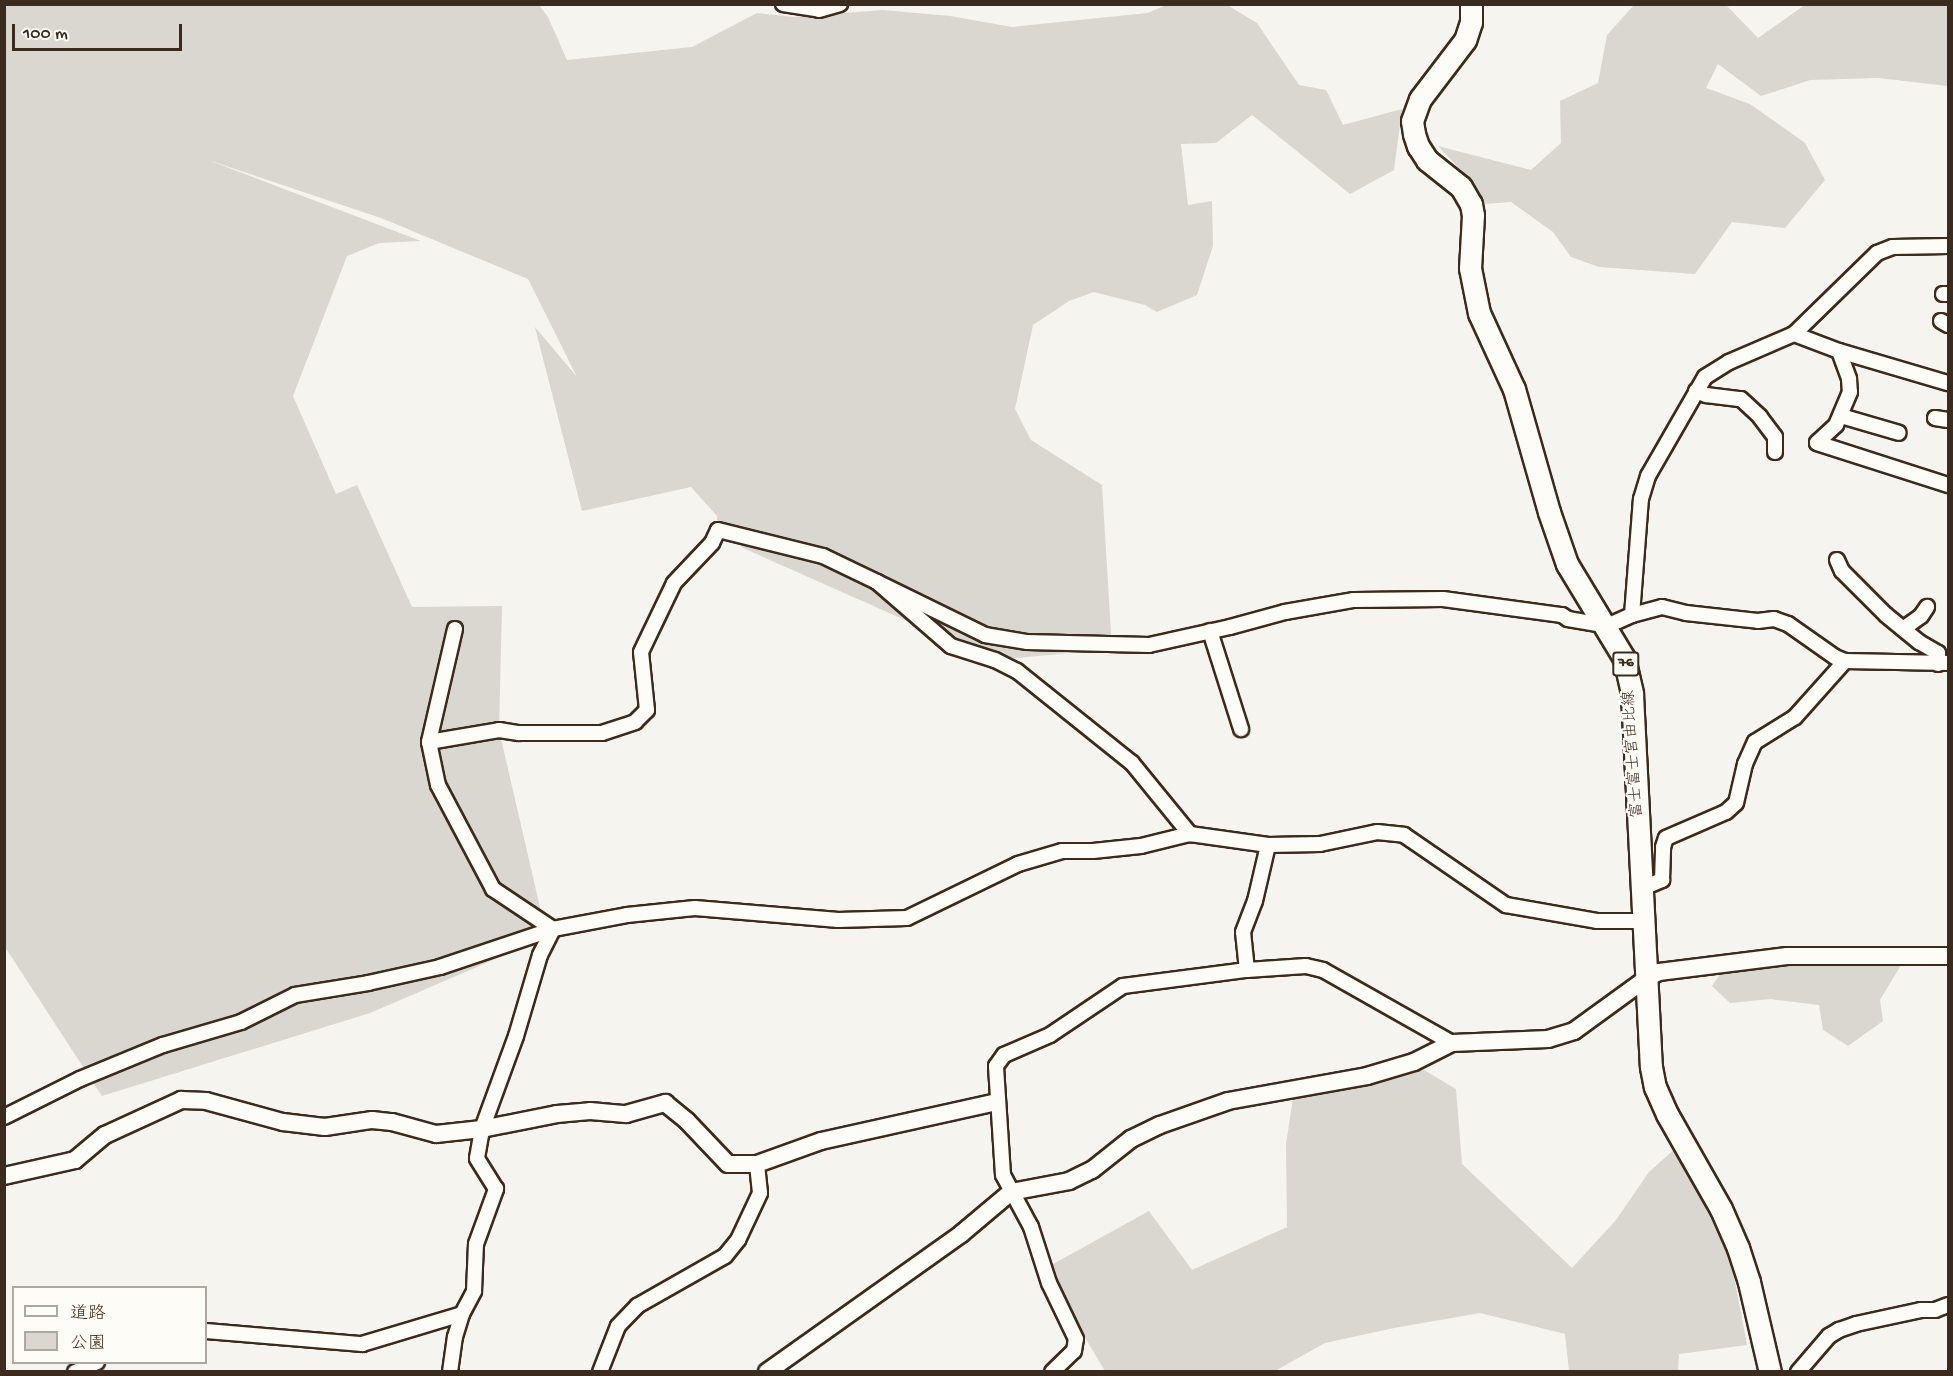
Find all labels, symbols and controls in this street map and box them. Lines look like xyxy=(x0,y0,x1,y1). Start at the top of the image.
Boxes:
scale bar xyxy=(15,12,184,50)
text: 100 m xyxy=(23,24,68,45)
road number: 76 xyxy=(1611,652,1641,676)
street label: 富士富士宮由比線 xyxy=(1621,689,1649,819)
legend xyxy=(12,1286,207,1364)
text: 道路 xyxy=(70,1304,106,1325)
text: 公園 xyxy=(70,1334,106,1355)

